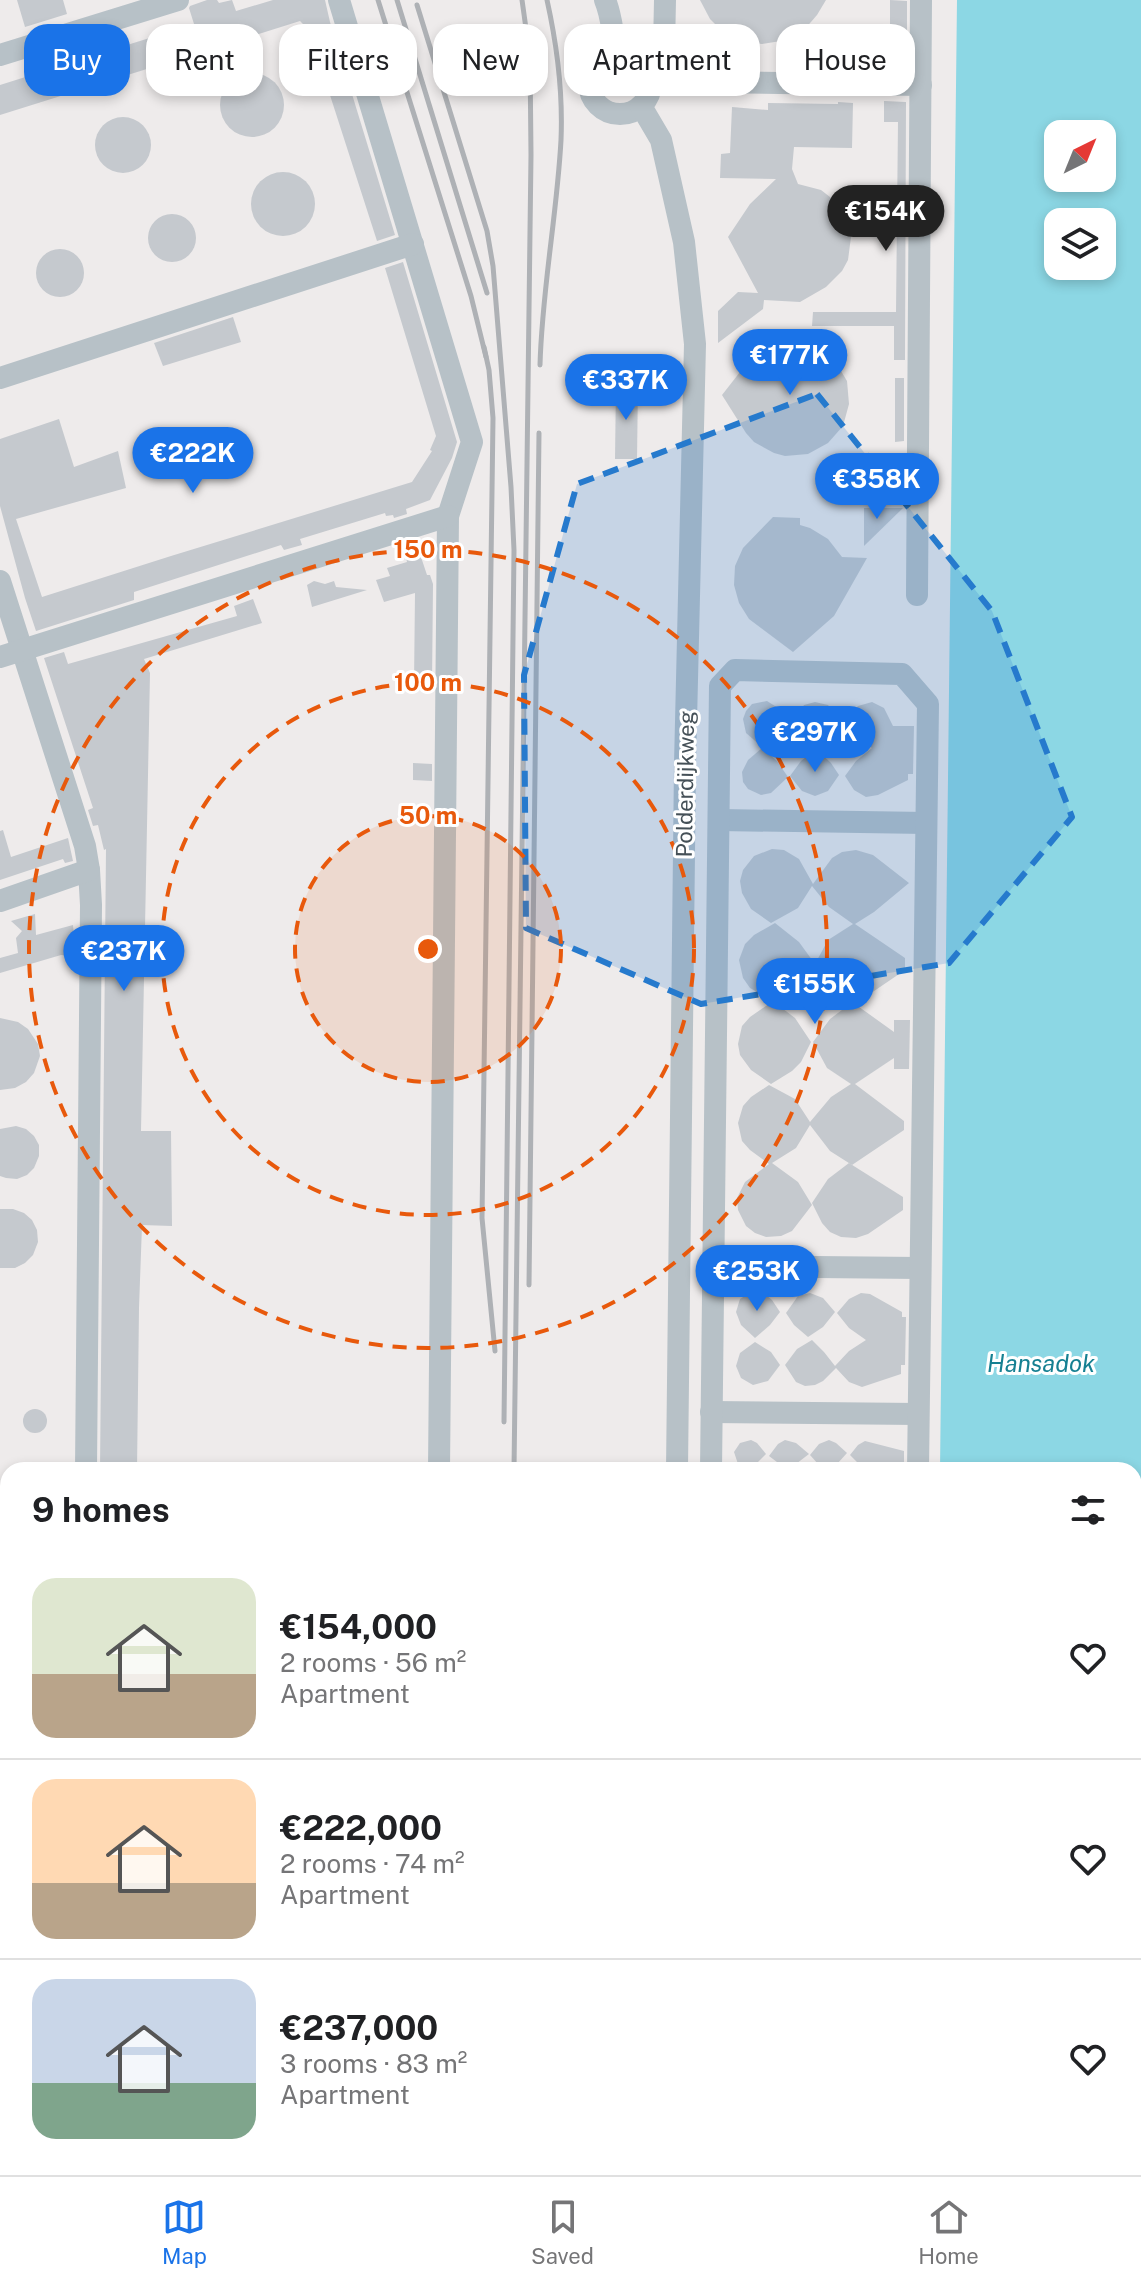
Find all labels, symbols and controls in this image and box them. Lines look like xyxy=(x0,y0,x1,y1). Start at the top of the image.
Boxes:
chip: Buy xyxy=(24,24,130,96)
chip: Rent xyxy=(146,24,263,96)
chip: Filters xyxy=(279,24,417,96)
chip: New xyxy=(433,24,548,96)
chip: Apartment xyxy=(564,24,760,96)
chip: House xyxy=(776,24,915,96)
north arrow xyxy=(1044,120,1116,192)
map controls xyxy=(1044,120,1116,280)
pin: €154K xyxy=(830,185,942,253)
text: €154K xyxy=(845,195,927,226)
button: layers xyxy=(1044,208,1116,280)
pin: €177K xyxy=(734,329,846,397)
text: €177K xyxy=(750,339,830,370)
pin: €337K xyxy=(570,354,682,422)
text: €337K xyxy=(583,364,669,395)
pin: €222K xyxy=(137,427,249,495)
text: €222K xyxy=(150,437,236,468)
pin: €358K xyxy=(821,453,933,521)
text: €358K xyxy=(833,463,921,494)
text: 150 m xyxy=(394,535,462,563)
text: 100 m xyxy=(394,668,462,696)
pin: €297K xyxy=(759,706,871,774)
street label: Polderdijkweg xyxy=(671,710,699,858)
text: €297K xyxy=(772,716,858,747)
text: 50 m xyxy=(399,801,457,829)
pin: €237K xyxy=(68,925,180,993)
text: €237K xyxy=(81,935,167,966)
centre of rings xyxy=(414,935,442,963)
pin: €155K xyxy=(759,958,871,1026)
text: €155K xyxy=(774,968,856,999)
pin: €253K xyxy=(701,1245,813,1313)
text: €253K xyxy=(714,1255,800,1286)
water label: Hansadok xyxy=(987,1349,1095,1377)
icon: filters xyxy=(1066,1488,1110,1532)
text: 9 homes xyxy=(32,1490,170,1530)
text: €154,000 xyxy=(280,1607,437,1647)
icon: home xyxy=(96,1610,192,1706)
icon: heart xyxy=(1066,1636,1110,1680)
text: 2 rooms · 56 m² xyxy=(280,1647,466,1678)
text: Apartment xyxy=(280,1678,410,1709)
text: €222,000 xyxy=(280,1808,442,1848)
icon: home xyxy=(96,1811,192,1907)
icon: heart xyxy=(1066,1837,1110,1881)
text: 2 rooms · 74 m² xyxy=(280,1848,465,1879)
text: Apartment xyxy=(280,1879,410,1910)
text: €237,000 xyxy=(280,2008,438,2048)
icon: home xyxy=(96,2011,192,2107)
icon: heart xyxy=(1066,2037,1110,2081)
text: 3 rooms · 83 m² xyxy=(280,2048,467,2079)
text: Apartment xyxy=(280,2079,410,2110)
tab: Map xyxy=(162,2195,207,2269)
tab: Saved xyxy=(531,2195,594,2269)
tab: Home xyxy=(918,2195,979,2269)

